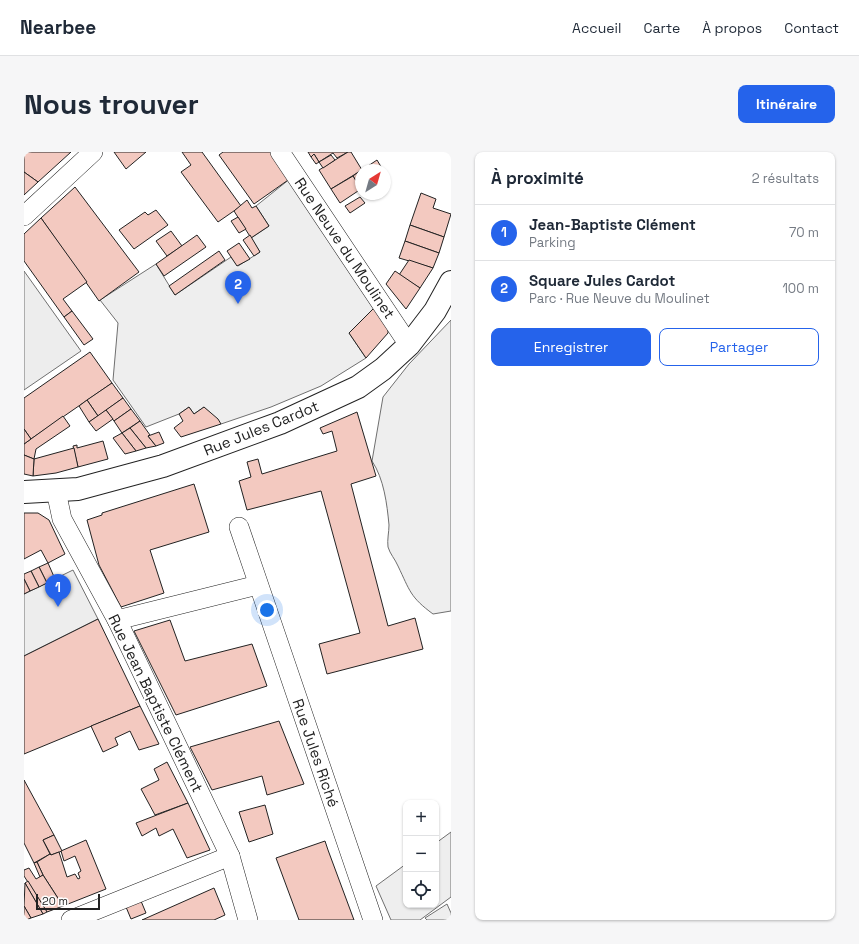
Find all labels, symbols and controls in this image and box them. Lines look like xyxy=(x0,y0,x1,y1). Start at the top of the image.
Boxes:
text: Nearbee xyxy=(20,15,96,40)
text: Accueil xyxy=(572,19,621,37)
text: Carte xyxy=(643,19,680,37)
text: À propos xyxy=(702,19,762,37)
text: Contact xyxy=(784,19,839,37)
button: Itinéraire xyxy=(738,85,835,123)
text: Nous trouver xyxy=(24,86,199,122)
north arrow xyxy=(355,164,391,200)
text: À proximité xyxy=(491,167,584,189)
text: 2 résultats xyxy=(752,170,819,187)
street label: Rue Neuve du Moulinet xyxy=(291,174,399,322)
text: Jean-Baptiste Clément xyxy=(529,215,696,234)
text: 1 xyxy=(501,224,507,241)
text: 70 m xyxy=(789,224,819,241)
text: Parking xyxy=(529,234,576,251)
pin: 2 xyxy=(225,271,251,304)
text: Square Jules Cardot xyxy=(529,271,675,290)
text: 2 xyxy=(500,280,508,297)
text: 100 m xyxy=(782,280,819,297)
text: Parc · Rue Neuve du Moulinet xyxy=(529,290,710,307)
button: Enregistrer xyxy=(491,328,651,366)
button: Partager xyxy=(659,328,819,366)
street label: Rue Jules Cardot xyxy=(201,396,321,460)
pin: 1 xyxy=(45,574,71,607)
your location xyxy=(257,600,277,620)
street label: Rue Jean Baptiste Clément xyxy=(105,611,208,795)
street label: Rue Jules Riché xyxy=(289,696,344,810)
map controls xyxy=(403,800,439,908)
button: + xyxy=(403,800,439,836)
button: − xyxy=(403,836,439,872)
button: locate xyxy=(403,872,439,908)
scale bar xyxy=(36,892,100,911)
text: 20 m xyxy=(42,894,68,908)

